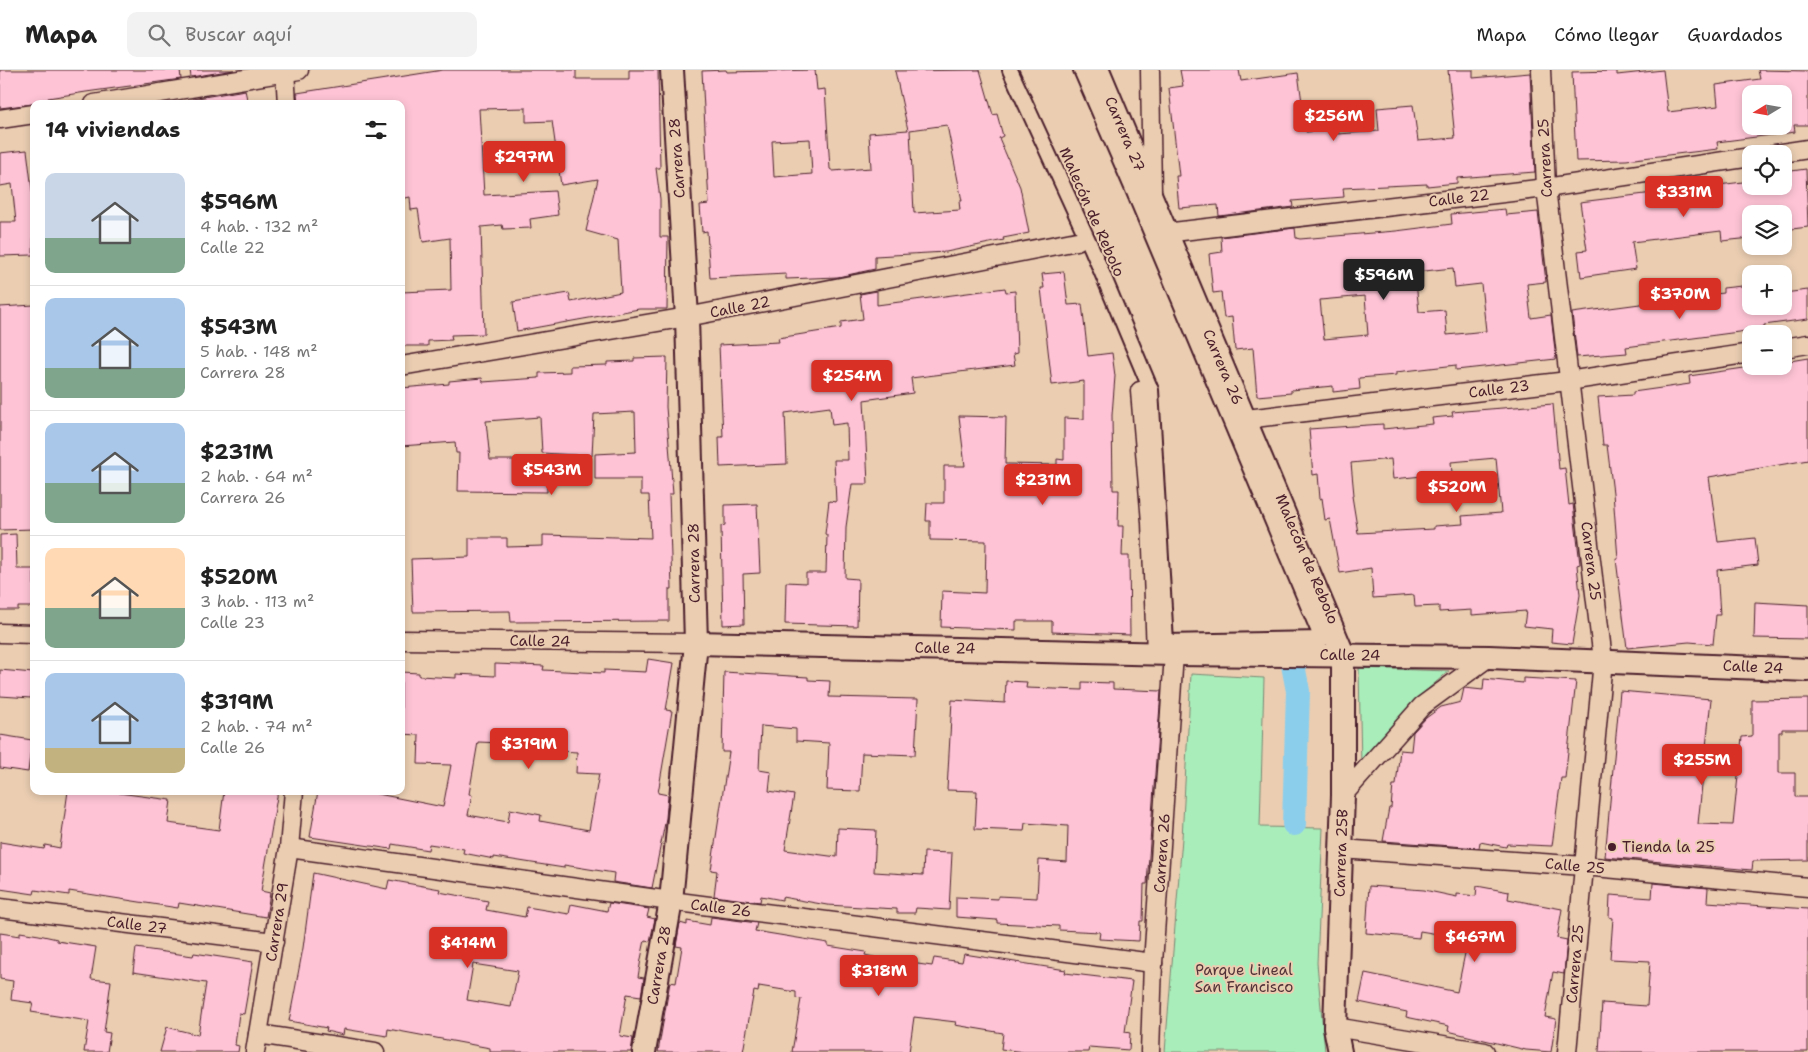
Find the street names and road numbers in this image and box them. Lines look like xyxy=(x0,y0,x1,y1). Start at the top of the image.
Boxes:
street label: Carrera 27 xyxy=(1100,93,1150,175)
street label: Carrera 28 xyxy=(664,117,690,199)
street label: Carrera 25 xyxy=(1533,118,1557,198)
street label: Malecón de Rebolo xyxy=(1055,144,1129,280)
street label: Calle 22 xyxy=(1428,184,1490,212)
street label: Calle 22 xyxy=(708,291,772,323)
street label: Carrera 26 xyxy=(1198,326,1248,408)
street label: Calle 23 xyxy=(1468,375,1530,403)
street label: Malecón de Rebolo xyxy=(1271,491,1343,627)
street label: Carrera 25 xyxy=(1576,520,1606,602)
street label: Carrera 28 xyxy=(683,523,705,603)
street label: Calle 24 xyxy=(509,630,571,652)
street label: Calle 24 xyxy=(914,637,976,659)
street label: Calle 24 xyxy=(1319,644,1381,666)
street label: Calle 24 xyxy=(1722,655,1784,679)
street label: Carrera 25B xyxy=(1329,809,1353,897)
street label: Carrera 26 xyxy=(1149,812,1175,894)
street label: Calle 25 xyxy=(1544,853,1606,879)
street label: Carrera 29 xyxy=(261,881,293,963)
street label: Calle 26 xyxy=(689,894,753,922)
street label: Calle 27 xyxy=(106,911,168,939)
street label: Carrera 28 xyxy=(642,924,676,1006)
street label: Carrera 25 xyxy=(1562,924,1588,1004)

